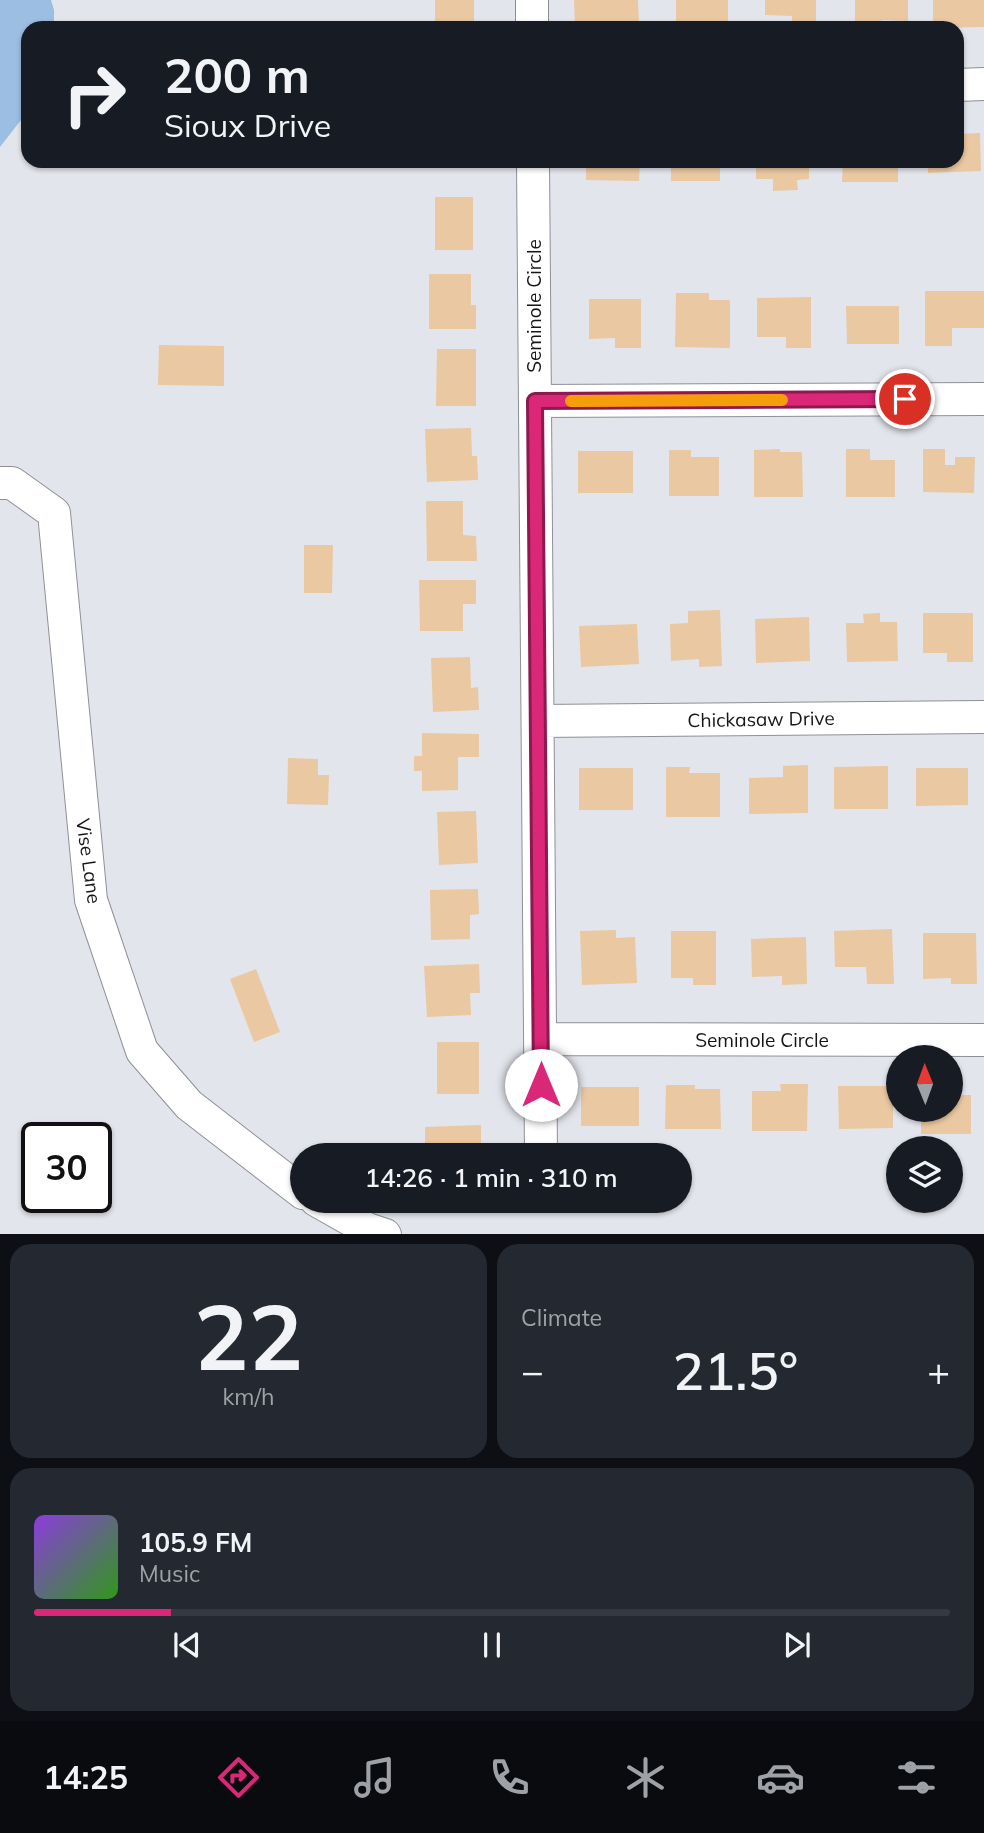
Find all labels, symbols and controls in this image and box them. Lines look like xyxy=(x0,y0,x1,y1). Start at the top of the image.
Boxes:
text: 200 m xyxy=(164,44,310,105)
icon: right xyxy=(49,49,140,140)
text: Sioux Drive xyxy=(164,105,331,145)
street label: Seminole Circle xyxy=(522,239,546,373)
pin xyxy=(875,369,935,429)
icon: arrive xyxy=(886,380,924,418)
street label: Chickasaw Drive xyxy=(687,706,835,732)
street label: Vise Lane xyxy=(71,817,107,905)
street label: Seminole Circle xyxy=(695,1028,829,1052)
north arrow xyxy=(886,1045,962,1122)
map controls xyxy=(886,1045,963,1213)
position arrow xyxy=(504,1048,578,1122)
speed limit sign: 30 xyxy=(21,1122,112,1213)
button: layers xyxy=(886,1136,963,1213)
text: 14:26 · 1 min · 310 m xyxy=(364,1161,618,1194)
text: 22 xyxy=(194,1279,303,1393)
text: Climate xyxy=(521,1303,602,1332)
text: 21.5° xyxy=(673,1338,798,1403)
text: − xyxy=(521,1347,544,1395)
text: + xyxy=(927,1347,950,1395)
text: km/h xyxy=(222,1382,275,1411)
text: 105.9 FM xyxy=(139,1526,252,1559)
text: Music xyxy=(139,1559,200,1588)
icon: previous xyxy=(168,1626,206,1664)
icon: pause xyxy=(473,1626,511,1664)
icon: next xyxy=(778,1626,816,1664)
icon: directions xyxy=(214,1753,263,1802)
icon: music xyxy=(350,1753,399,1802)
icon: phone xyxy=(485,1753,534,1802)
icon: climate xyxy=(621,1753,670,1802)
icon: car xyxy=(756,1753,805,1802)
icon: filters xyxy=(892,1753,941,1802)
text: 14:25 xyxy=(43,1757,128,1797)

